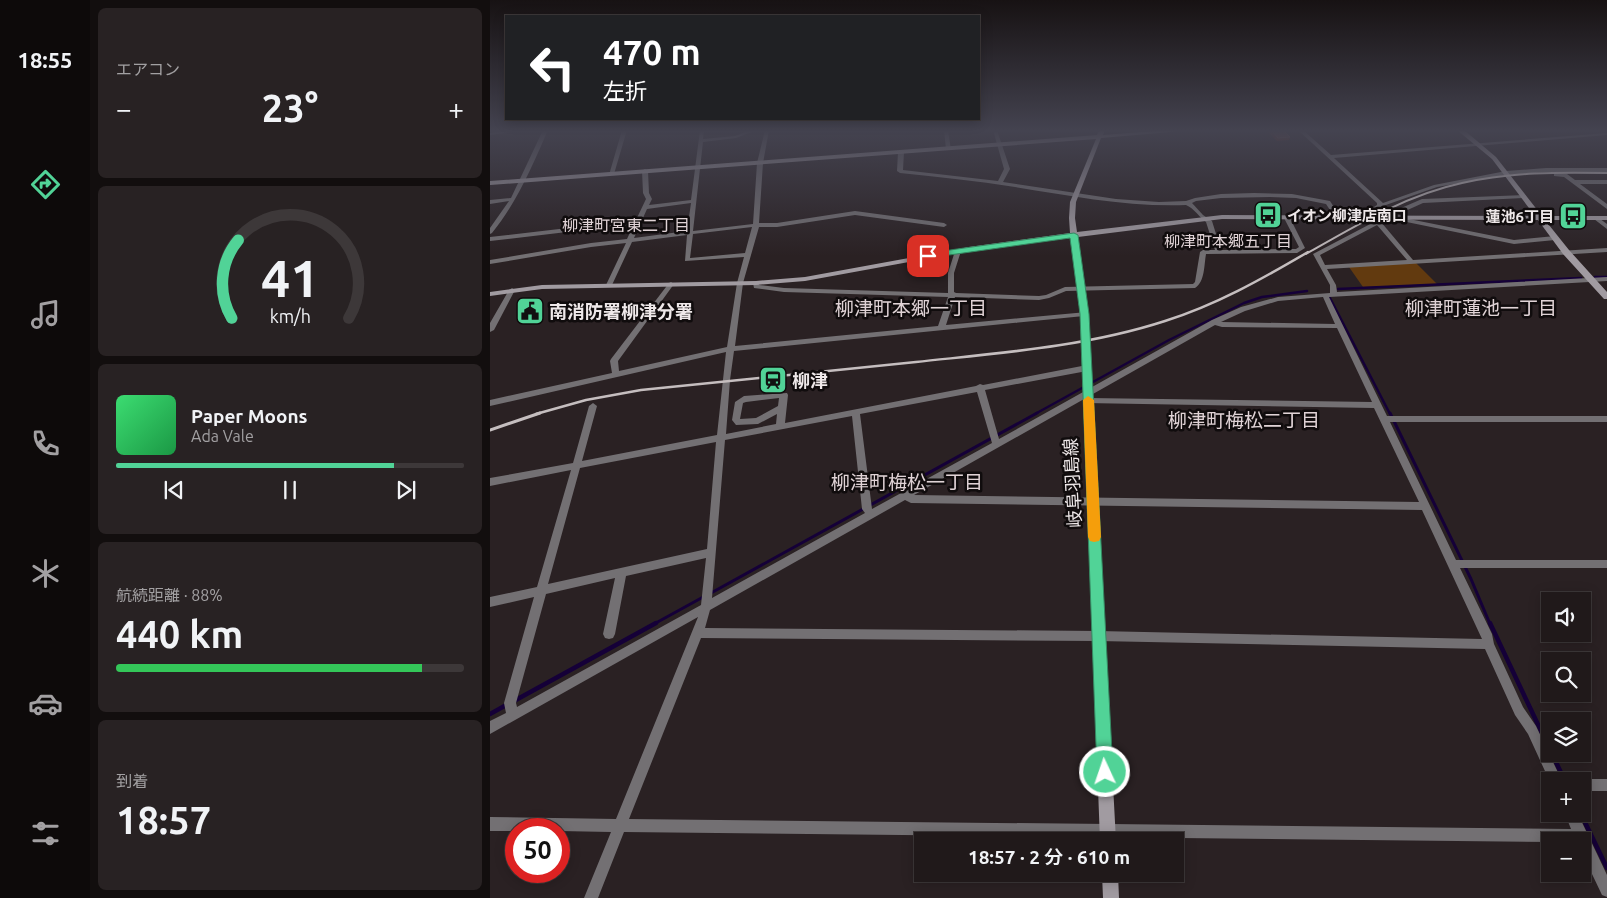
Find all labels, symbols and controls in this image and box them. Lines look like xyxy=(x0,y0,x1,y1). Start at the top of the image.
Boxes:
text: 470 m xyxy=(603,32,701,72)
icon: left xyxy=(520,35,585,100)
text: 18:55 xyxy=(17,47,73,72)
text: エアコン xyxy=(116,60,180,78)
text: 左折 xyxy=(603,78,647,103)
text: 23° xyxy=(262,87,318,129)
text: − xyxy=(116,93,132,124)
text: + xyxy=(448,93,464,124)
icon: directions xyxy=(28,167,63,202)
bus stop icon: イオン柳津店南口 xyxy=(1253,200,1283,230)
bus stop icon: 蓮池6丁目 xyxy=(1558,201,1588,231)
place label: イオン柳津店南口 xyxy=(1287,207,1407,224)
place label: 蓮池6丁目 xyxy=(1486,208,1554,225)
district label: 柳津町宮東二丁目 xyxy=(562,216,690,234)
district label: 柳津町本郷五丁目 xyxy=(1164,232,1292,250)
pin xyxy=(907,235,949,277)
icon: arrive xyxy=(914,242,942,270)
text: 41 xyxy=(261,249,319,307)
public building icon: 南消防署柳津分署 xyxy=(515,296,545,326)
icon: music xyxy=(28,297,63,332)
district label: 柳津町本郷一丁目 xyxy=(835,297,987,319)
district label: 柳津町蓮池一丁目 xyxy=(1405,297,1557,319)
place label: 南消防署柳津分署 xyxy=(549,301,693,321)
text: km/h xyxy=(269,306,311,326)
station icon: 柳津 xyxy=(758,365,788,395)
place label: 柳津 xyxy=(792,370,828,390)
text: Paper Moons xyxy=(191,405,308,427)
district label: 柳津町梅松二丁目 xyxy=(1168,409,1320,431)
icon: phone xyxy=(28,426,63,461)
text: Ada Vale xyxy=(191,427,254,445)
street label: 岐阜羽島線 xyxy=(1060,438,1084,528)
district label: 柳津町梅松一丁目 xyxy=(831,471,983,493)
icon: previous xyxy=(160,476,188,504)
icon: pause xyxy=(276,476,304,504)
icon: next xyxy=(392,476,420,504)
icon: climate xyxy=(28,556,63,591)
text: 航続距離 · 88% xyxy=(116,586,223,604)
map controls xyxy=(1541,592,1591,882)
button: sound xyxy=(1541,592,1591,642)
text: 440 km xyxy=(116,613,243,655)
button: search xyxy=(1541,652,1591,702)
icon: car xyxy=(28,686,63,721)
button: layers xyxy=(1541,712,1591,762)
position arrow xyxy=(1078,745,1130,797)
text: 到着 xyxy=(116,772,148,790)
button: + xyxy=(1541,772,1591,822)
text: 18:57 xyxy=(116,799,211,841)
icon: filters xyxy=(28,816,63,851)
speed limit sign: 50 xyxy=(505,818,570,883)
button: − xyxy=(1541,832,1591,882)
text: 18:57 · 2 分 · 610 m xyxy=(968,846,1130,868)

